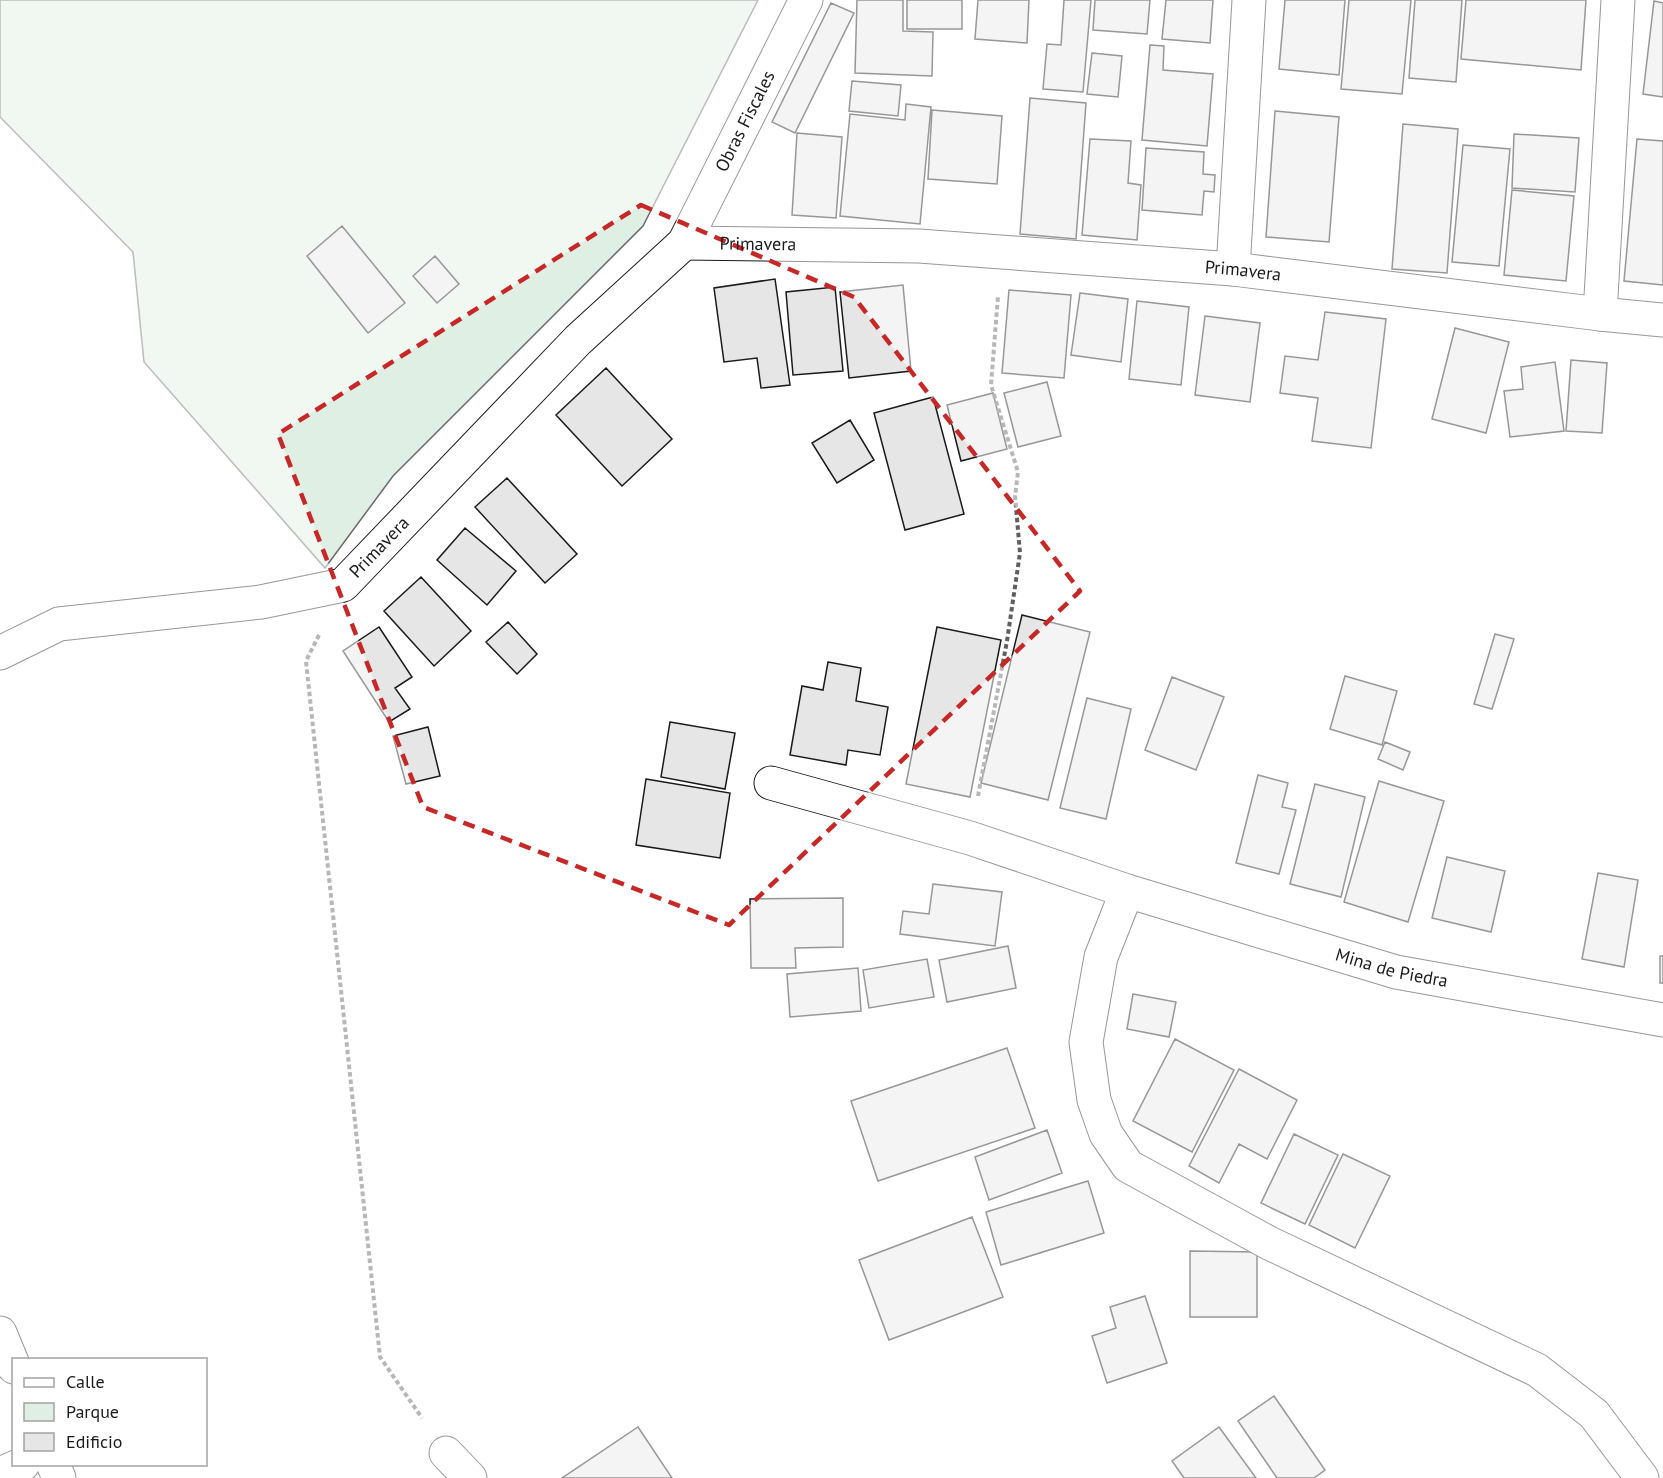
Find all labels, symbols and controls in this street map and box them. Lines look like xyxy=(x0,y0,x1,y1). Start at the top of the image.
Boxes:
street label: Obras Fiscales xyxy=(710,67,780,176)
street label: Primavera xyxy=(720,231,796,255)
street label: Primavera xyxy=(1204,255,1283,286)
street label: Primavera xyxy=(344,511,414,583)
street label: Mina de Piedra xyxy=(1333,942,1450,992)
legend xyxy=(12,1358,207,1466)
text: Calle xyxy=(66,1370,105,1393)
text: Parque xyxy=(66,1400,119,1423)
text: Edificio xyxy=(66,1430,122,1453)

